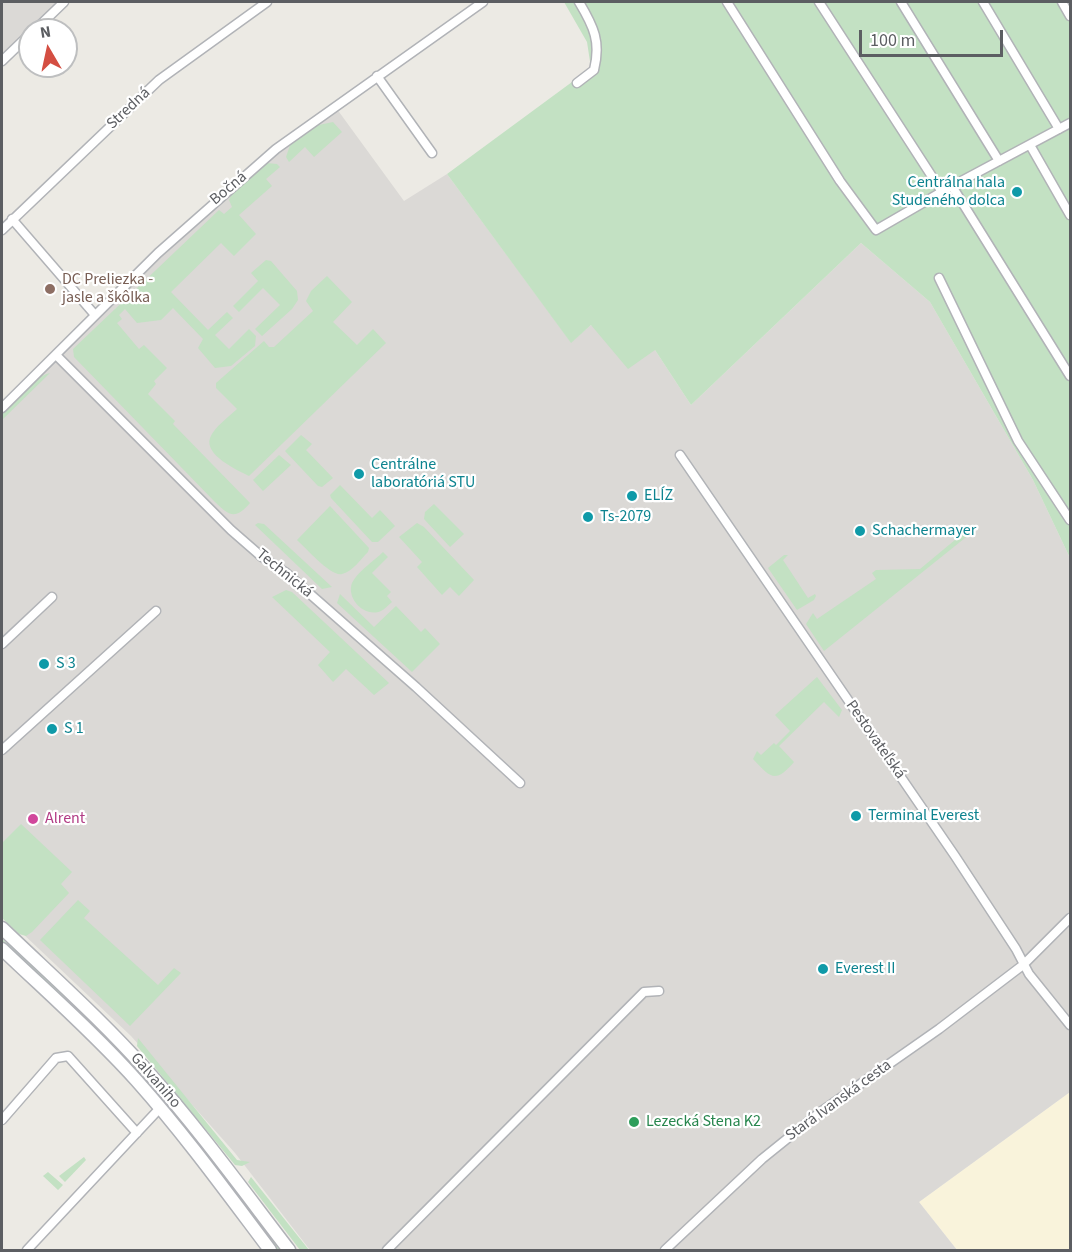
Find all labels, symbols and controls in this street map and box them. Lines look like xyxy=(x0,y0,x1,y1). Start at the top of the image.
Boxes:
north arrow xyxy=(18,18,78,78)
scale bar xyxy=(862,18,1006,56)
text: N xyxy=(39,21,52,44)
text: 100 m xyxy=(870,28,915,53)
street label: Stredná xyxy=(103,84,155,134)
street label: Bočná xyxy=(207,168,251,210)
place label: Centrálna hala Studeného dolca xyxy=(892,173,1005,211)
marker: Centrálna hala Studeného dolca xyxy=(1010,185,1024,199)
place label: DC Preliezka - jasle a škôlka xyxy=(62,270,153,308)
marker: DC Preliezka - jasle a škôlka xyxy=(43,282,57,296)
place label: Centrálne laboratóriá STU xyxy=(371,455,475,493)
marker: Centrálne laboratóriá STU xyxy=(352,467,366,481)
place label: ELÍZ xyxy=(644,486,673,506)
marker: ELÍZ xyxy=(625,489,639,503)
place label: Ts-2079 xyxy=(600,507,651,527)
marker: Ts-2079 xyxy=(581,510,595,524)
place label: Schachermayer xyxy=(872,521,976,541)
marker: Schachermayer xyxy=(853,524,867,538)
street label: Technická xyxy=(252,545,316,603)
place label: S 3 xyxy=(56,654,76,674)
marker: S 3 xyxy=(37,657,51,671)
street label: Pestovateľská xyxy=(841,697,909,783)
place label: S 1 xyxy=(64,719,84,739)
marker: S 1 xyxy=(45,722,59,736)
place label: Terminal Everest xyxy=(868,806,979,826)
place label: Alrent xyxy=(45,809,85,829)
marker: Terminal Everest xyxy=(849,809,863,823)
marker: Alrent xyxy=(26,812,40,826)
place label: Everest II xyxy=(835,959,895,979)
marker: Everest II xyxy=(816,962,830,976)
street label: Galvaniho xyxy=(126,1049,184,1113)
street label: Stará Ivanská cesta xyxy=(782,1056,896,1146)
place label: Lezecká Stena K2 xyxy=(646,1112,761,1132)
marker: Lezecká Stena K2 xyxy=(627,1115,641,1129)

